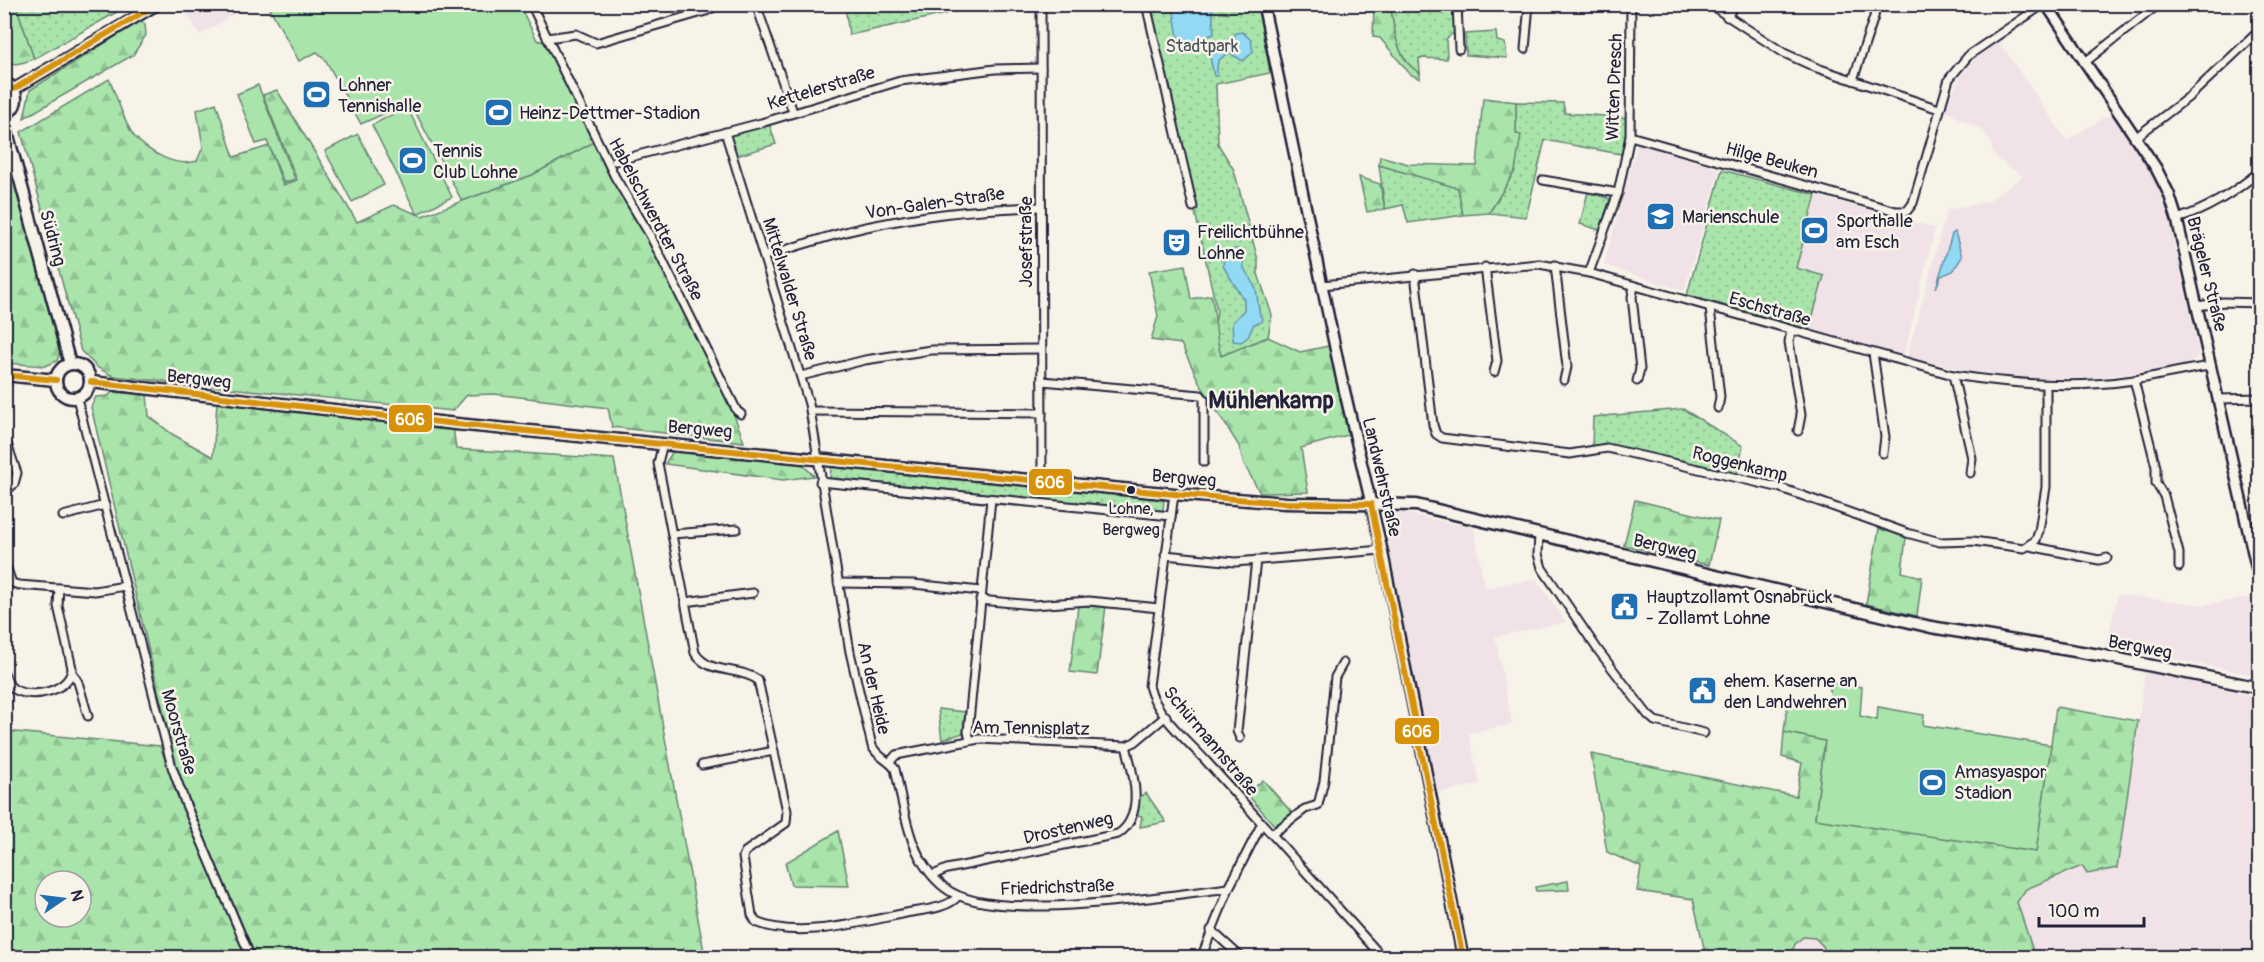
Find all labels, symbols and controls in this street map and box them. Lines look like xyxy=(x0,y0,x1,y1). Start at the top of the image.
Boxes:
street label: Witten Dresch xyxy=(1601,33,1628,141)
park label: Stadtpark xyxy=(1166,35,1239,58)
street label: Kettelerstraße xyxy=(764,61,878,116)
place label: Lohner Tennishalle xyxy=(338,74,421,118)
sports icon: Lohner Tennishalle xyxy=(301,79,333,111)
sports icon: Heinz-Dettmer-Stadion xyxy=(482,97,514,129)
place label: Heinz-Dettmer-Stadion xyxy=(519,102,700,125)
street label: Habelschwerdter Straße xyxy=(603,134,708,305)
street label: Hilge Beuken xyxy=(1723,137,1821,184)
place label: Tennis Club Lohne xyxy=(433,140,518,184)
sports icon: Tennis Club Lohne xyxy=(396,145,428,177)
street label: Von-Galen-Straße xyxy=(864,182,1006,225)
street label: Josefstraße xyxy=(1015,196,1038,288)
school or university icon: Marienschule xyxy=(1645,201,1677,233)
place label: Marienschule xyxy=(1682,206,1779,229)
street label: Südring xyxy=(34,207,71,269)
place label: Sporthalle am Esch xyxy=(1836,210,1913,254)
street label: Brägeler Straße xyxy=(2181,214,2232,334)
street label: Mittelwalder Straße xyxy=(757,215,822,363)
sports icon: Sporthalle am Esch xyxy=(1799,215,1831,247)
place label: Freilichtbühne Lohne xyxy=(1197,221,1304,265)
theatre icon: Freilichtbühne Lohne xyxy=(1160,226,1192,258)
street label: Eschstraße xyxy=(1726,287,1813,332)
street label: Bergweg xyxy=(166,365,232,394)
district label: Mühlenkamp xyxy=(1208,386,1334,415)
line badge: 606 xyxy=(388,404,433,433)
text: 606 xyxy=(395,410,425,430)
street label: Bergweg xyxy=(667,415,733,444)
street label: Landwehrstraße xyxy=(1357,415,1406,539)
street label: Roggenkamp xyxy=(1690,442,1790,487)
street label: Bergweg xyxy=(1151,464,1217,493)
line badge: 606 xyxy=(1028,468,1073,496)
text: 606 xyxy=(1035,473,1065,493)
marker: Lohne, Bergweg xyxy=(1125,484,1137,496)
place label: Lohne, Bergweg xyxy=(1102,499,1160,540)
street label: Bergweg xyxy=(1631,529,1699,566)
place label: Hauptzollamt Osnabrück - Zollamt Lohne xyxy=(1646,586,1833,630)
public building icon: Hauptzollamt Osnabrück - Zollamt Lohne xyxy=(1609,591,1641,623)
street label: Bergweg xyxy=(2106,630,2174,665)
street label: An der Heide xyxy=(852,639,895,737)
place label: ehem. Kaserne an den Landwehren xyxy=(1724,670,1857,714)
public building icon: ehem. Kaserne an den Landwehren xyxy=(1687,675,1719,707)
street label: Schürmannstraße xyxy=(1158,682,1263,801)
street label: Moorstraße xyxy=(155,687,202,777)
street label: Am Tennisplatz xyxy=(972,716,1090,741)
line badge: 606 xyxy=(1394,717,1440,745)
text: 606 xyxy=(1402,722,1432,742)
place label: Amasyaspor Stadion xyxy=(1954,761,2047,805)
sports icon: Amasyaspor Stadion xyxy=(1917,766,1949,798)
street label: Drostenweg xyxy=(1021,807,1115,850)
north arrow xyxy=(33,869,93,929)
street label: Friedrichstraße xyxy=(1000,874,1115,901)
text: N xyxy=(66,888,88,903)
scale bar xyxy=(2039,890,2144,928)
text: 100 m xyxy=(2048,900,2100,923)

